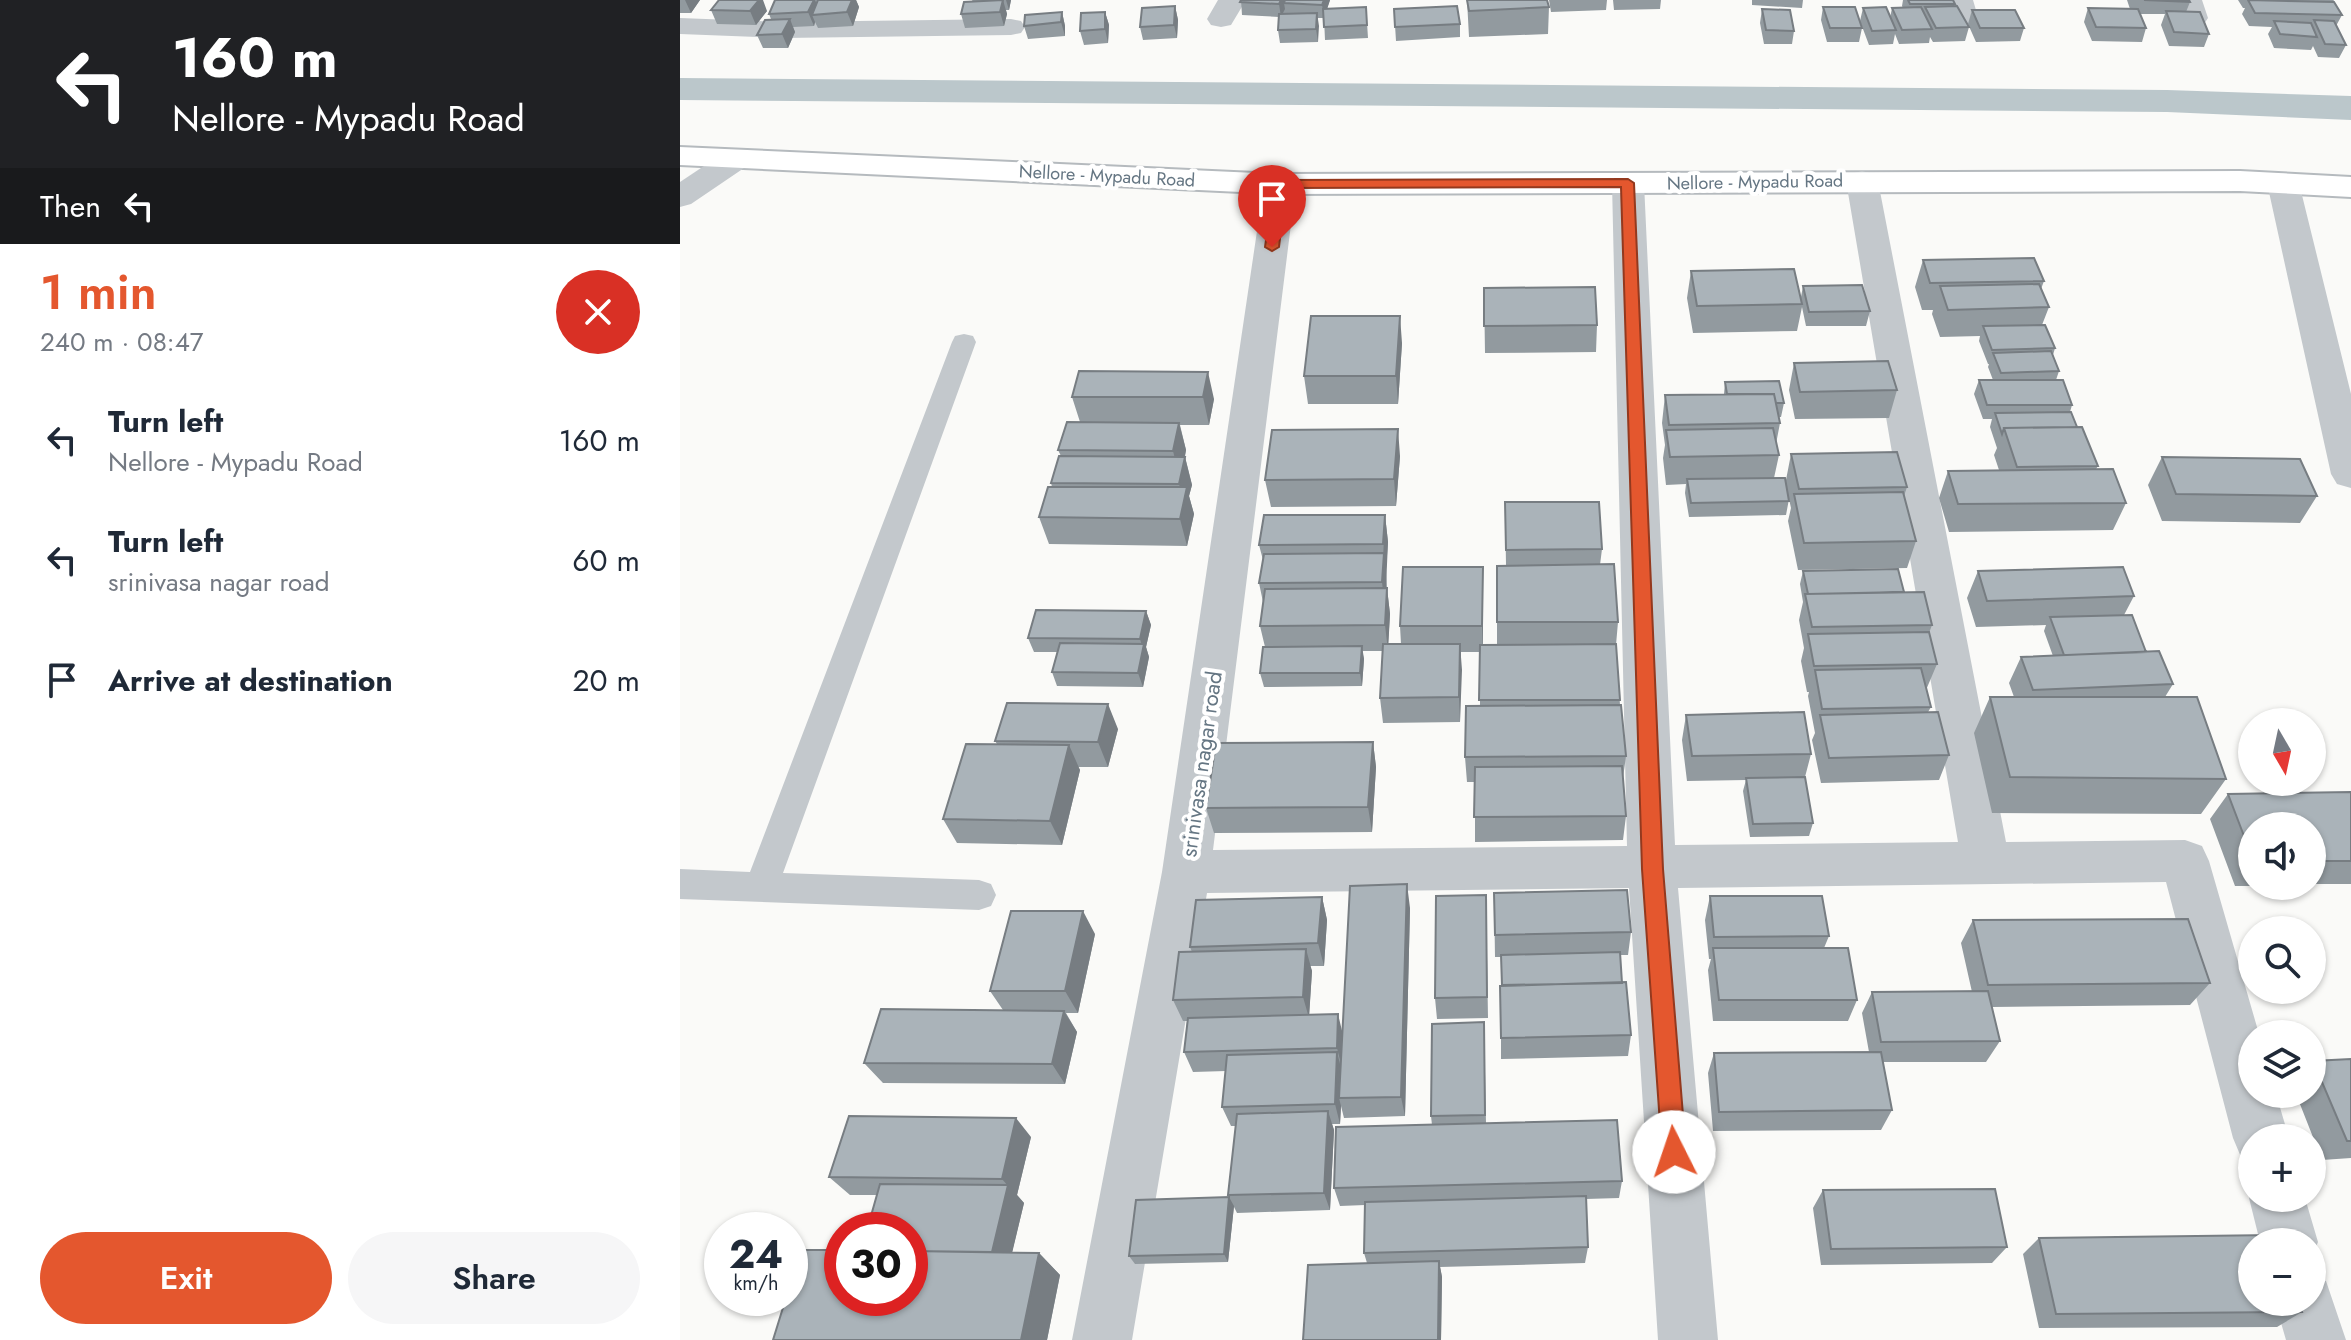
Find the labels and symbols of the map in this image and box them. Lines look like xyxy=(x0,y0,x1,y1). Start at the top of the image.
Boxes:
street label: Nellore - Mypadu Road xyxy=(1018,158,1196,194)
pin xyxy=(1238,165,1306,247)
street label: Nellore - Mypadu Road xyxy=(1667,167,1843,197)
street label: srinivasa nagar road xyxy=(1172,669,1230,859)
north arrow xyxy=(2238,708,2326,796)
position arrow xyxy=(1632,1110,1716,1194)
speed limit sign: 30 xyxy=(824,1212,928,1316)

